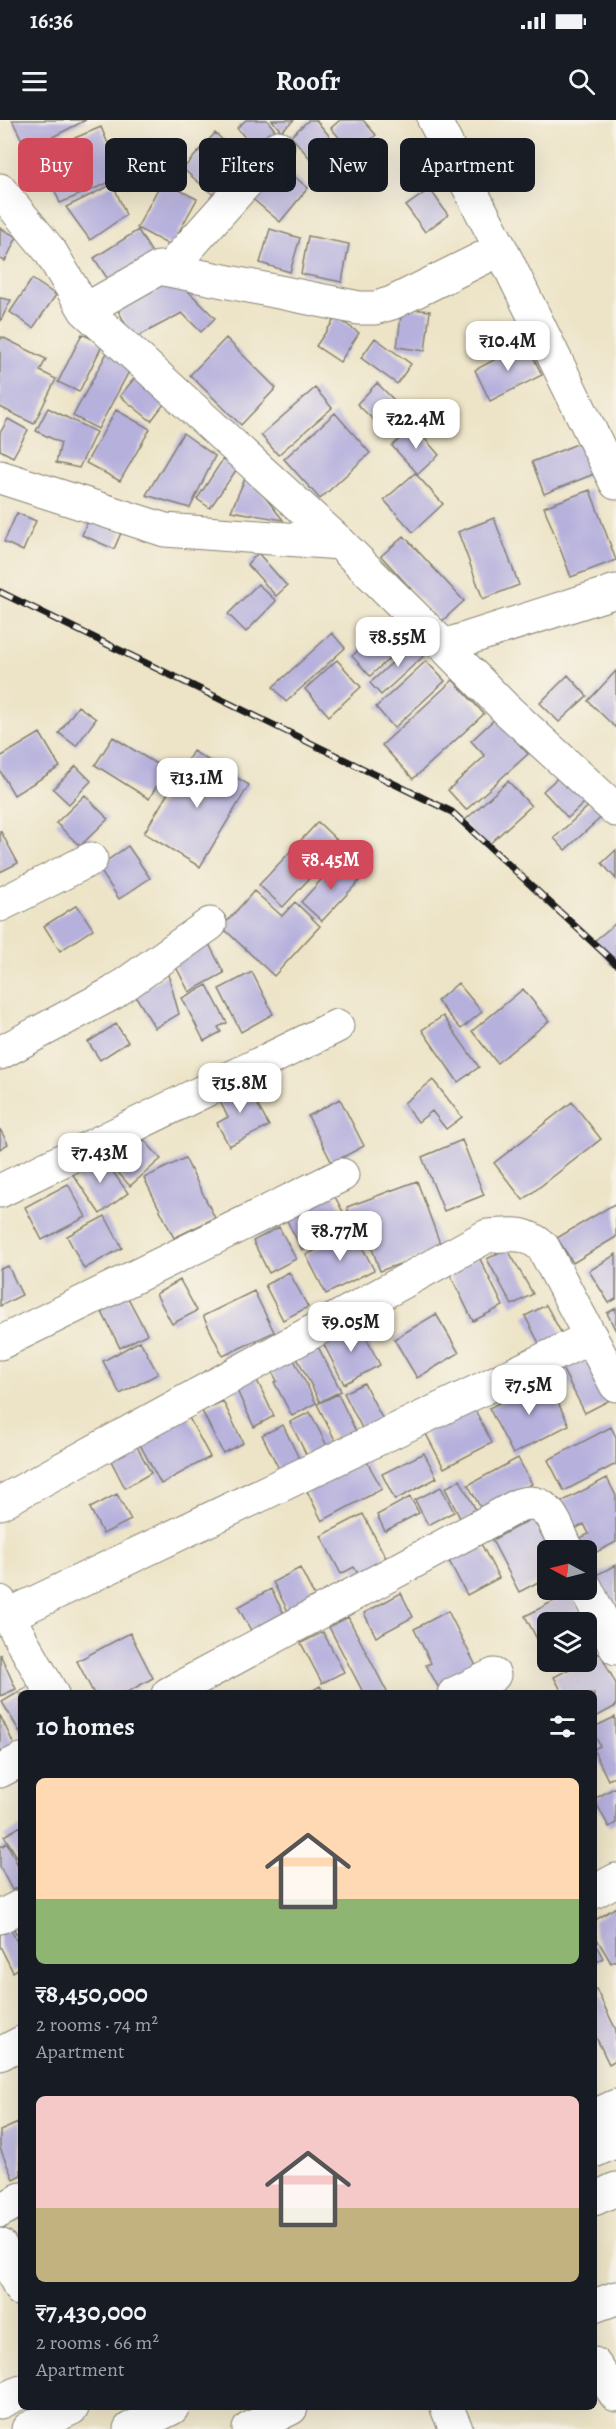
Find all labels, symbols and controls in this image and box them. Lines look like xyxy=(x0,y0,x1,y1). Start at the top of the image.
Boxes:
text: 16:36 xyxy=(30,6,73,36)
text: Roofr xyxy=(276,63,340,99)
icon: menu xyxy=(18,65,51,98)
icon: search xyxy=(565,65,598,98)
chip: Buy xyxy=(18,138,93,192)
chip: Rent xyxy=(105,138,187,192)
chip: Filters xyxy=(199,138,296,192)
chip: New xyxy=(308,138,388,192)
chip: Apartment xyxy=(400,138,535,192)
pin: ₹10.4M xyxy=(459,321,557,372)
text: ₹10.4M xyxy=(480,327,536,354)
pin: ₹22.4M xyxy=(367,399,465,450)
text: ₹22.4M xyxy=(387,405,445,432)
pin: ₹8.55M xyxy=(349,617,447,668)
text: ₹8.55M xyxy=(370,623,426,650)
pin: ₹13.1M xyxy=(148,758,246,809)
text: ₹13.1M xyxy=(171,764,223,791)
pin: ₹8.45M xyxy=(282,840,380,891)
text: ₹8.45M xyxy=(302,846,360,873)
pin: ₹15.8M xyxy=(191,1063,289,1114)
text: ₹15.8M xyxy=(212,1069,268,1096)
pin: ₹7.43M xyxy=(51,1133,149,1184)
text: ₹7.43M xyxy=(72,1139,128,1166)
pin: ₹8.77M xyxy=(291,1211,389,1262)
text: ₹8.77M xyxy=(312,1217,368,1244)
pin: ₹9.05M xyxy=(302,1302,400,1353)
text: ₹9.05M xyxy=(322,1308,380,1335)
pin: ₹7.5M xyxy=(487,1365,571,1416)
text: ₹7.5M xyxy=(506,1371,552,1398)
north arrow xyxy=(537,1540,597,1600)
map controls xyxy=(537,1540,597,1672)
button: layers xyxy=(537,1612,597,1672)
text: 10 homes xyxy=(36,1709,135,1744)
icon: filters xyxy=(546,1710,579,1743)
icon: home xyxy=(254,1817,362,1925)
text: ₹8,450,000 xyxy=(36,1976,148,2011)
text: 2 rooms · 74 m² xyxy=(36,2011,158,2038)
text: Apartment xyxy=(36,2038,125,2065)
icon: home xyxy=(254,2135,362,2243)
text: ₹7,430,000 xyxy=(36,2294,147,2329)
text: 2 rooms · 66 m² xyxy=(36,2329,159,2356)
text: Apartment xyxy=(36,2356,125,2383)

